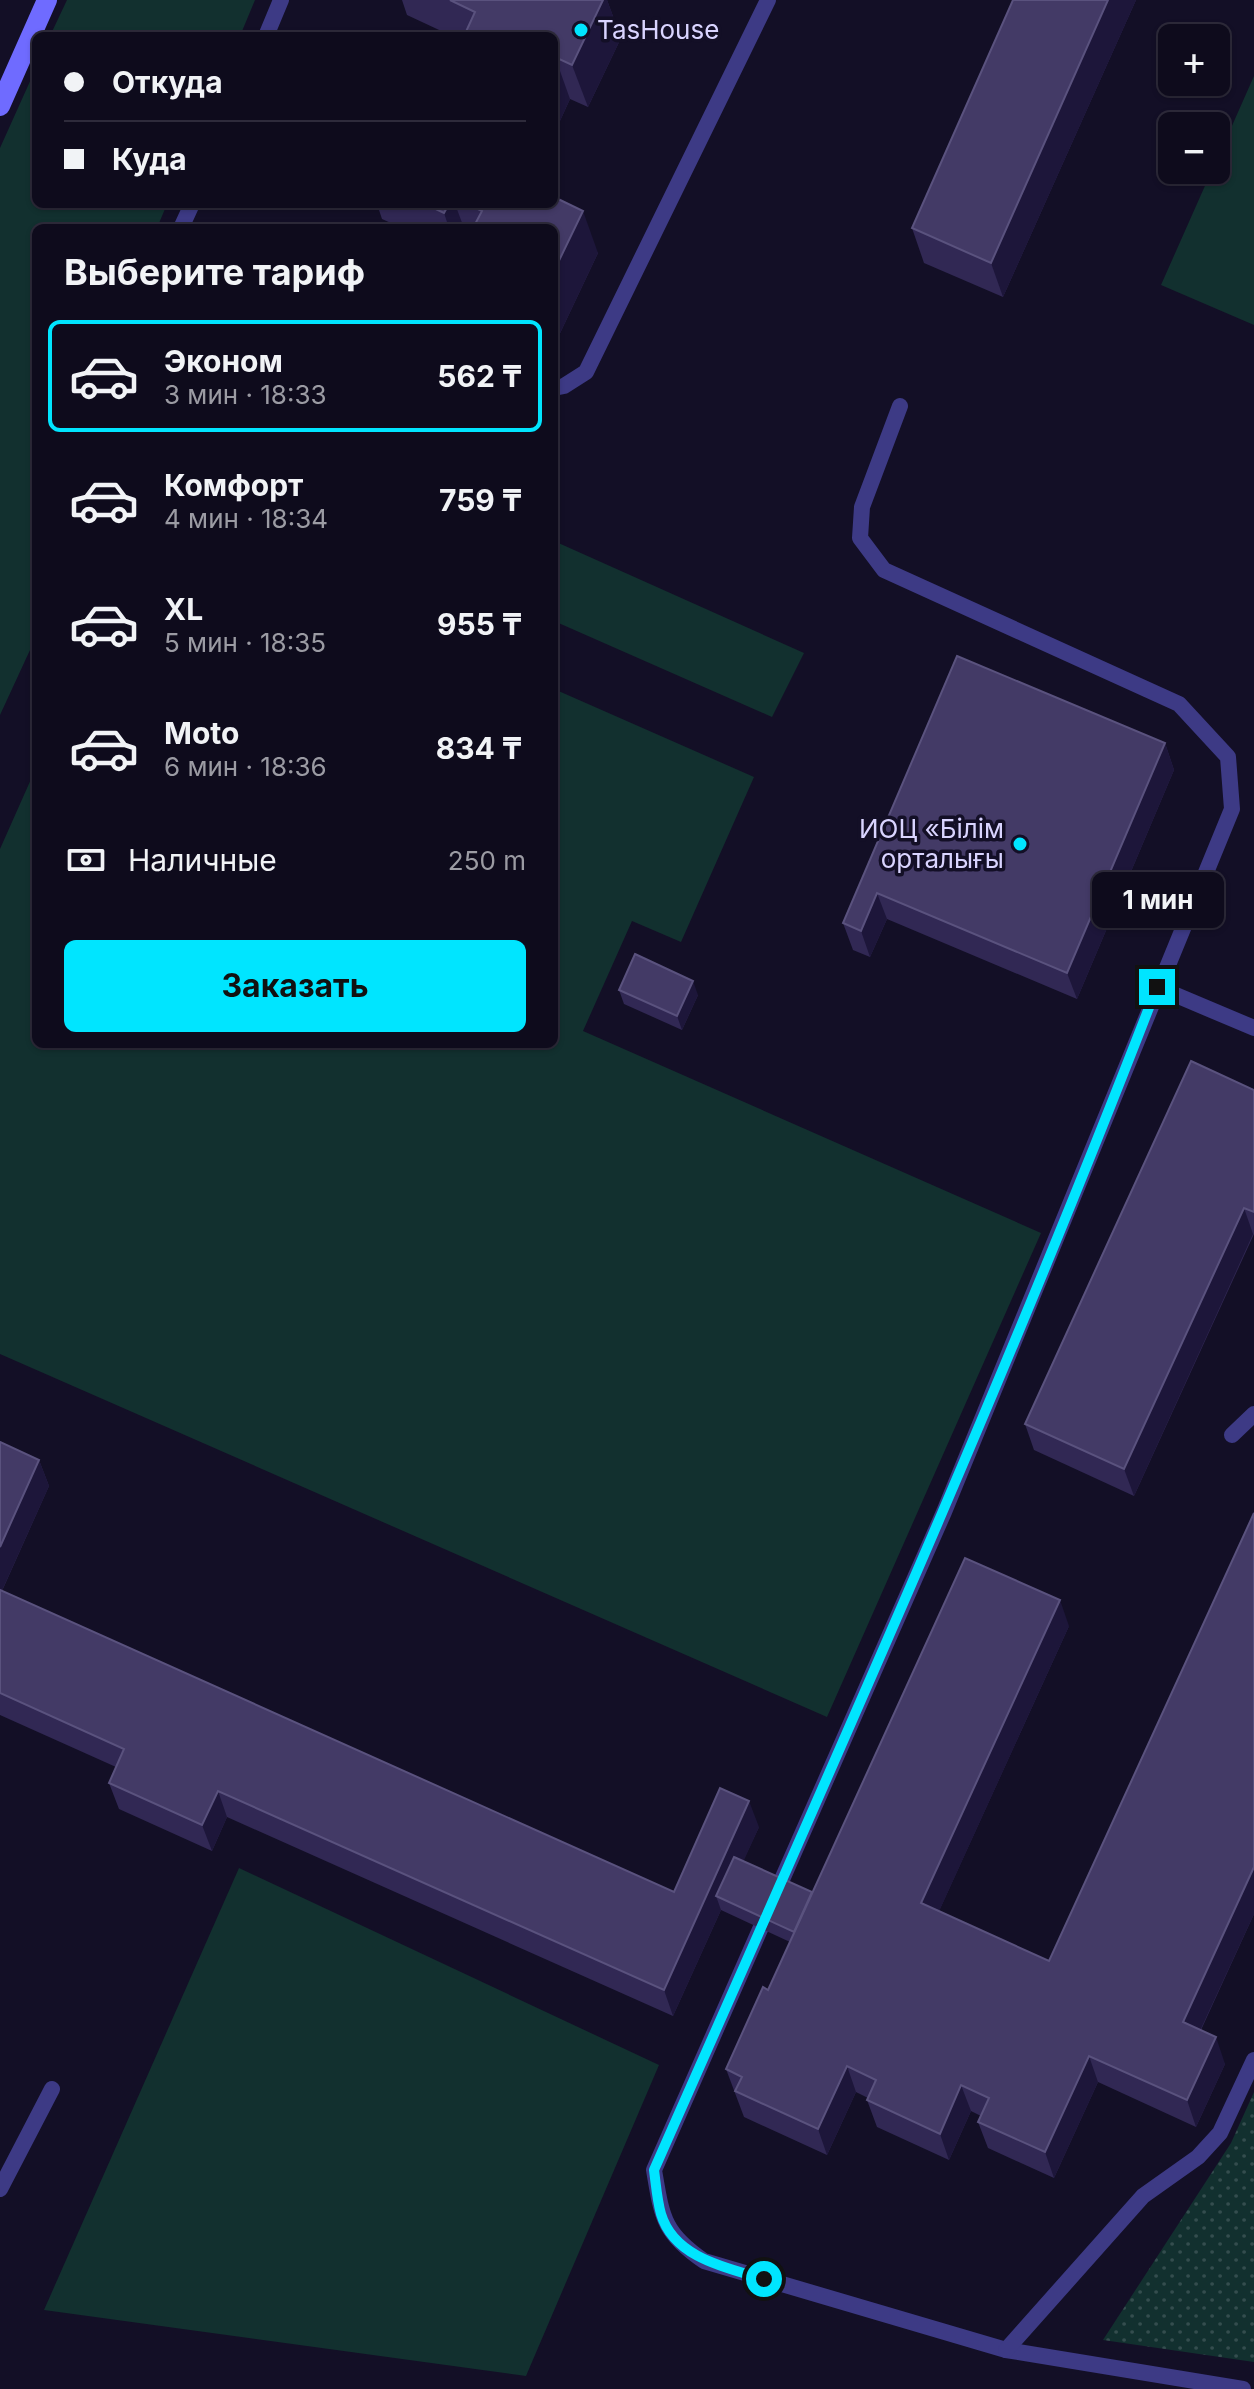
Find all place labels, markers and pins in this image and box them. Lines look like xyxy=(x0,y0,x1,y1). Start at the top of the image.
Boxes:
place label: TasHouse xyxy=(597,14,719,45)
marker: TasHouse xyxy=(572,21,590,39)
place label: ИОЦ «Білім орталығы xyxy=(859,813,1004,874)
marker: ИОЦ «Білім орталығы xyxy=(1011,835,1029,853)

